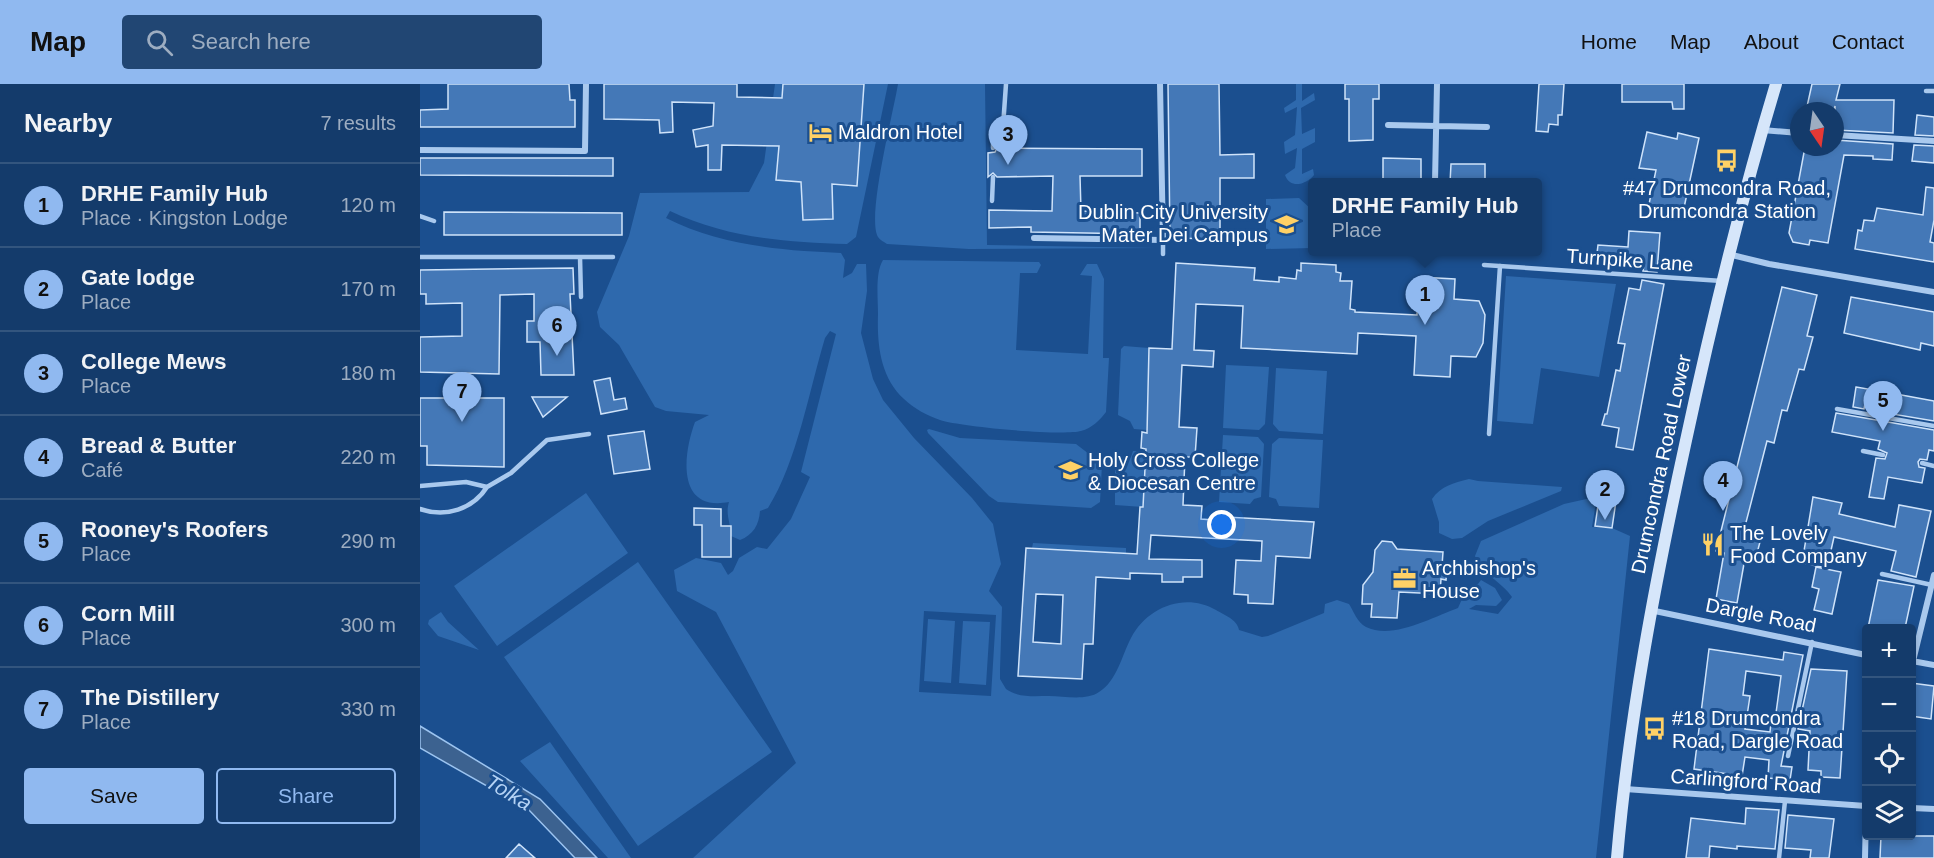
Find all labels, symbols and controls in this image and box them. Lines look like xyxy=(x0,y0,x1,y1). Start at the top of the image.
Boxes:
search box xyxy=(122,15,542,69)
text: Map xyxy=(30,26,86,57)
icon: search xyxy=(143,26,176,59)
text: Search here xyxy=(191,29,311,54)
text: Home xyxy=(1581,30,1637,53)
text: Map xyxy=(1670,30,1711,53)
text: About xyxy=(1744,30,1799,53)
text: Contact xyxy=(1832,30,1904,53)
north arrow xyxy=(1790,102,1844,156)
text: Nearby xyxy=(24,108,112,138)
text: 7 results xyxy=(320,112,396,134)
pin: 3 xyxy=(988,116,1028,165)
hotel icon: Maldron Hotel xyxy=(807,119,833,145)
place label: Maldron Hotel xyxy=(838,121,963,143)
bus stop icon: #47 Drumcondra Road, Drumcondra Station xyxy=(1714,148,1740,174)
place label: #47 Drumcondra Road, Drumcondra Station xyxy=(1623,177,1831,222)
popup xyxy=(1308,178,1542,256)
text: DRHE Family Hub xyxy=(81,181,268,206)
text: DRHE Family Hub xyxy=(1331,193,1519,218)
text: 1 xyxy=(38,194,49,216)
text: 120 m xyxy=(340,194,396,216)
place label: Dublin City University Mater Dei Campus xyxy=(1078,201,1268,246)
text: Place · Kingston Lodge xyxy=(81,207,288,229)
school or university icon: Dublin City University Mater Dei Campus xyxy=(1273,211,1299,237)
text: Place xyxy=(1331,219,1382,241)
street label: Turnpike Lane xyxy=(1566,245,1694,275)
text: Gate lodge xyxy=(81,265,195,290)
pin: 1 xyxy=(1406,276,1444,325)
text: 2 xyxy=(38,278,49,300)
text: 170 m xyxy=(340,278,396,300)
text: Place xyxy=(81,291,131,313)
pin: 6 xyxy=(538,306,576,356)
text: College Mews xyxy=(81,349,226,374)
street label: Drumcondra Road Lower xyxy=(1627,352,1695,576)
text: 3 xyxy=(38,362,49,384)
text: 180 m xyxy=(340,362,396,384)
pin: 7 xyxy=(442,372,482,422)
text: Place xyxy=(81,375,131,397)
pin: 5 xyxy=(1864,382,1902,431)
text: Bread & Butter xyxy=(81,433,236,458)
text: 4 xyxy=(38,446,49,468)
text: 220 m xyxy=(340,446,396,468)
place label: Holy Cross College & Diocesan Centre xyxy=(1088,449,1259,494)
school or university icon: Holy Cross College & Diocesan Centre xyxy=(1057,458,1083,484)
text: Café xyxy=(81,459,123,481)
pin: 4 xyxy=(1704,462,1742,511)
pin: 2 xyxy=(1586,470,1624,520)
your location xyxy=(1207,510,1236,539)
text: Rooney's Roofers xyxy=(81,517,268,542)
place label: The Lovely Food Company xyxy=(1730,522,1867,567)
text: 5 xyxy=(38,530,49,552)
text: 290 m xyxy=(340,530,396,552)
restaurant icon: The Lovely Food Company xyxy=(1699,532,1725,558)
text: Place xyxy=(81,543,131,565)
place label: Archbishop's House xyxy=(1422,557,1536,602)
office icon: Archbishop's House xyxy=(1391,566,1417,592)
street label: Dargle Road xyxy=(1704,593,1818,637)
text: Corn Mill xyxy=(81,601,175,626)
text: 6 xyxy=(38,614,49,636)
text: 300 m xyxy=(340,614,396,636)
map controls xyxy=(1862,624,1916,840)
button: + xyxy=(1862,624,1916,678)
text: Place xyxy=(81,627,131,649)
button: − xyxy=(1862,678,1916,732)
text: The Distillery xyxy=(81,685,219,710)
text: 7 xyxy=(38,698,49,720)
text: 330 m xyxy=(340,698,396,720)
place label: #18 Drumcondra Road, Dargle Road xyxy=(1672,707,1843,752)
text: Place xyxy=(81,711,131,733)
bus stop icon: #18 Drumcondra Road, Dargle Road xyxy=(1641,716,1667,742)
button: locate xyxy=(1862,732,1916,786)
street label: Carlingford Road xyxy=(1670,765,1822,797)
button: Save xyxy=(24,768,204,824)
button: Share xyxy=(216,768,396,824)
water label: Tolka xyxy=(482,769,536,815)
button: layers xyxy=(1862,786,1916,840)

